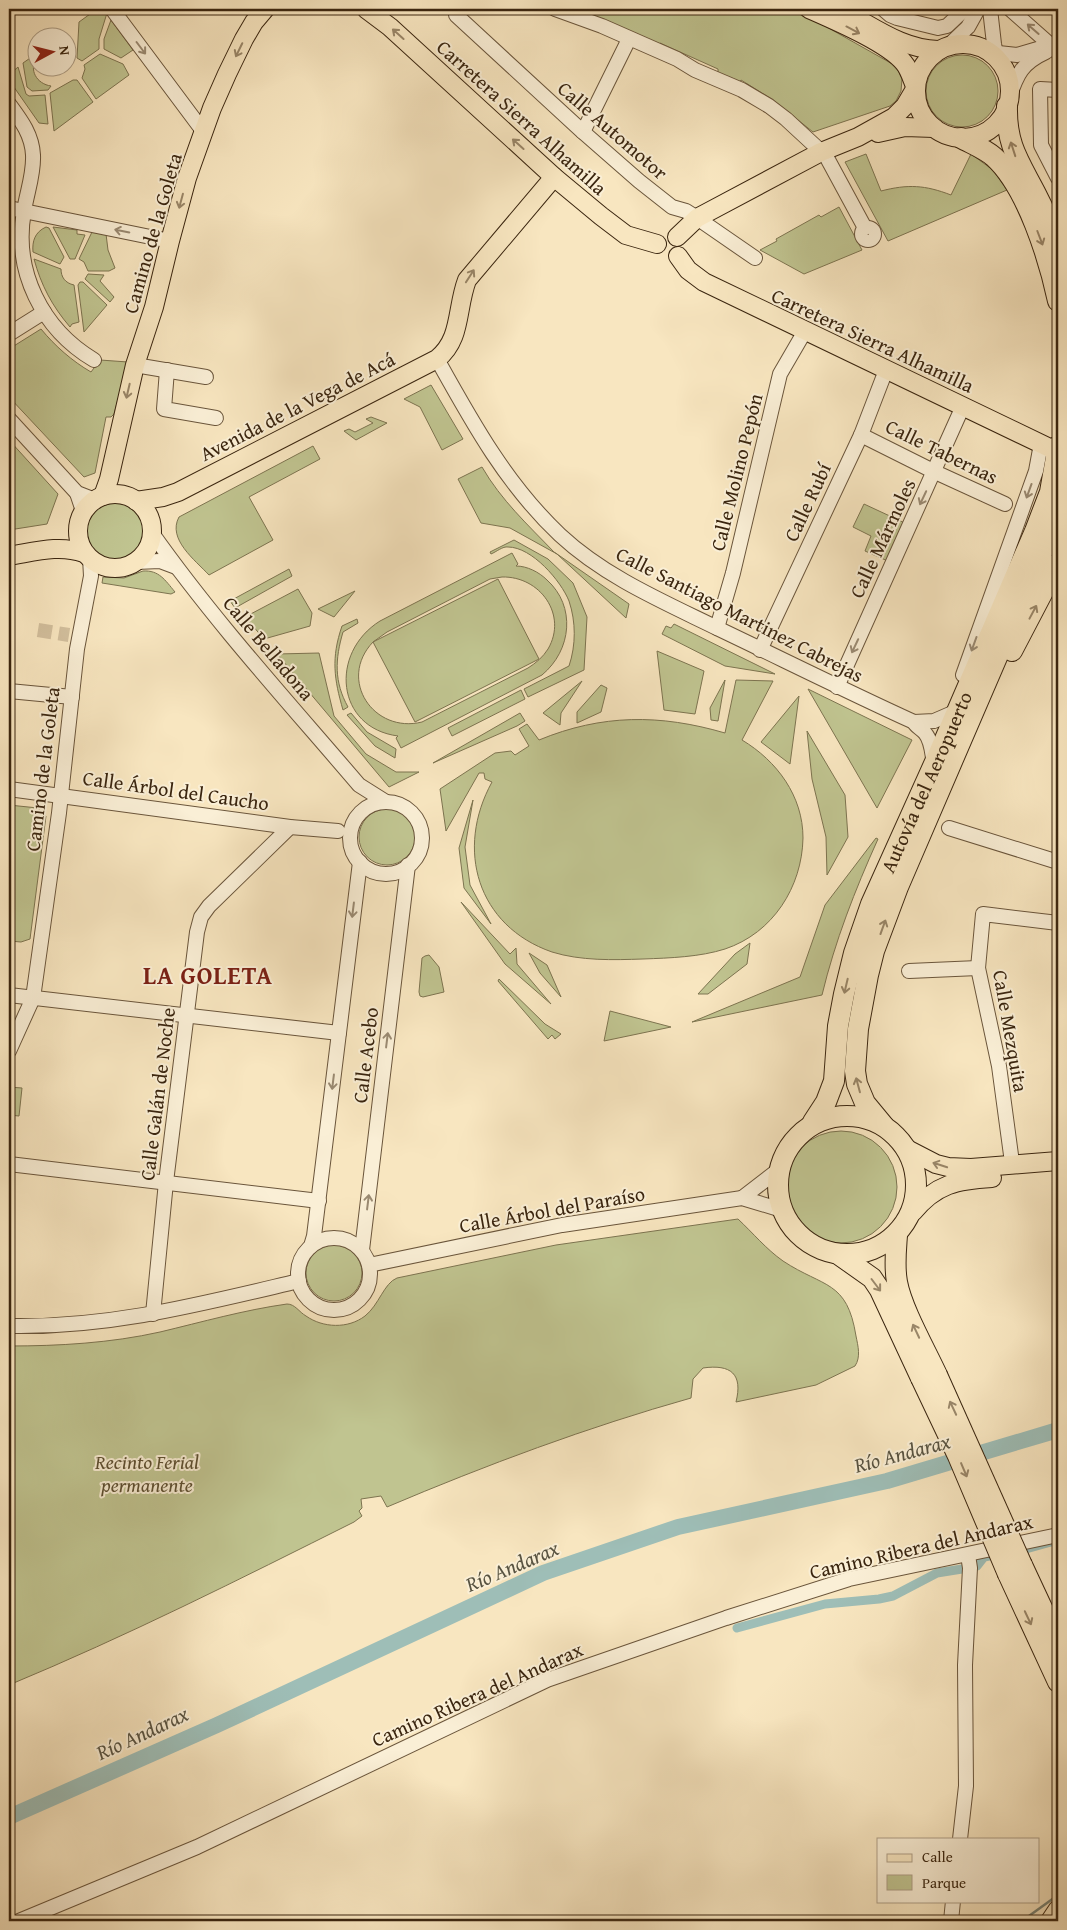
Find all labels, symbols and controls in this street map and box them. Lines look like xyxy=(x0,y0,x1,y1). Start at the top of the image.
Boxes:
one-way arrow xyxy=(1026,23,1039,35)
one-way arrow xyxy=(845,26,860,35)
north arrow xyxy=(28,28,78,78)
one-way arrow xyxy=(391,28,404,40)
street label: Carretera Sierra Alhamilla xyxy=(430,33,614,202)
one-way arrow xyxy=(136,41,146,55)
one-way arrow xyxy=(233,42,243,57)
text: N xyxy=(54,45,75,57)
street label: Calle Automotor xyxy=(552,74,674,186)
one-way arrow xyxy=(511,138,524,150)
one-way arrow xyxy=(1007,141,1017,157)
street label: Camino de la Goleta xyxy=(115,149,189,317)
one-way arrow xyxy=(175,193,185,209)
one-way arrow xyxy=(114,226,130,236)
one-way arrow xyxy=(1036,230,1045,245)
one-way arrow xyxy=(466,269,476,283)
street label: Carretera Sierra Alhamilla xyxy=(767,280,979,400)
street label: Avenida de la Vega de Acá xyxy=(194,344,400,468)
one-way arrow xyxy=(123,383,132,399)
street label: Calle Molino Pepón xyxy=(702,390,770,554)
street label: Calle Tabernas xyxy=(881,411,1003,491)
street label: Calle Rubí xyxy=(776,458,838,546)
street label: Calle Mármoles xyxy=(842,473,922,603)
one-way arrow xyxy=(1024,483,1033,498)
one-way arrow xyxy=(917,490,927,505)
street label: Calle Santiago Martinez Cabrejas xyxy=(611,539,869,689)
street label: Calle Belladona xyxy=(217,590,322,707)
one-way arrow xyxy=(1028,604,1038,619)
one-way arrow xyxy=(969,636,978,651)
one-way arrow xyxy=(850,638,859,653)
street label: Camino de la Goleta xyxy=(18,685,67,853)
street label: Autovía del Aeropuerto xyxy=(873,687,979,877)
street label: Calle Árbol del Caucho xyxy=(81,763,271,817)
one-way arrow xyxy=(348,902,358,918)
one-way arrow xyxy=(879,919,888,935)
district label: LA GOLETA xyxy=(143,957,273,993)
street label: Calle Mezquita xyxy=(986,968,1036,1095)
one-way arrow xyxy=(841,977,850,993)
street label: Calle Acebo xyxy=(345,1005,385,1105)
street label: Calle Galán de Noche xyxy=(132,1006,182,1182)
one-way arrow xyxy=(382,1033,392,1049)
one-way arrow xyxy=(328,1074,338,1090)
one-way arrow xyxy=(853,1078,863,1094)
one-way arrow xyxy=(933,1160,949,1169)
street label: Calle Árbol del Paraíso xyxy=(457,1178,647,1240)
one-way arrow xyxy=(363,1194,373,1210)
one-way arrow xyxy=(871,1278,881,1292)
one-way arrow xyxy=(911,1324,921,1339)
one-way arrow xyxy=(947,1401,957,1416)
water label: Río Andarax xyxy=(849,1425,954,1481)
park label: Recinto Ferial permanente xyxy=(94,1447,199,1499)
one-way arrow xyxy=(959,1462,969,1477)
street label: Camino Ribera del Andarax xyxy=(807,1506,1036,1586)
water label: Río Andarax xyxy=(460,1532,564,1600)
one-way arrow xyxy=(1024,1610,1034,1625)
street label: Camino Ribera del Andarax xyxy=(367,1634,588,1754)
water label: Río Andarax xyxy=(90,1698,194,1768)
legend xyxy=(877,1838,1040,1902)
text: Calle xyxy=(922,1846,953,1867)
text: Parque xyxy=(922,1872,966,1893)

